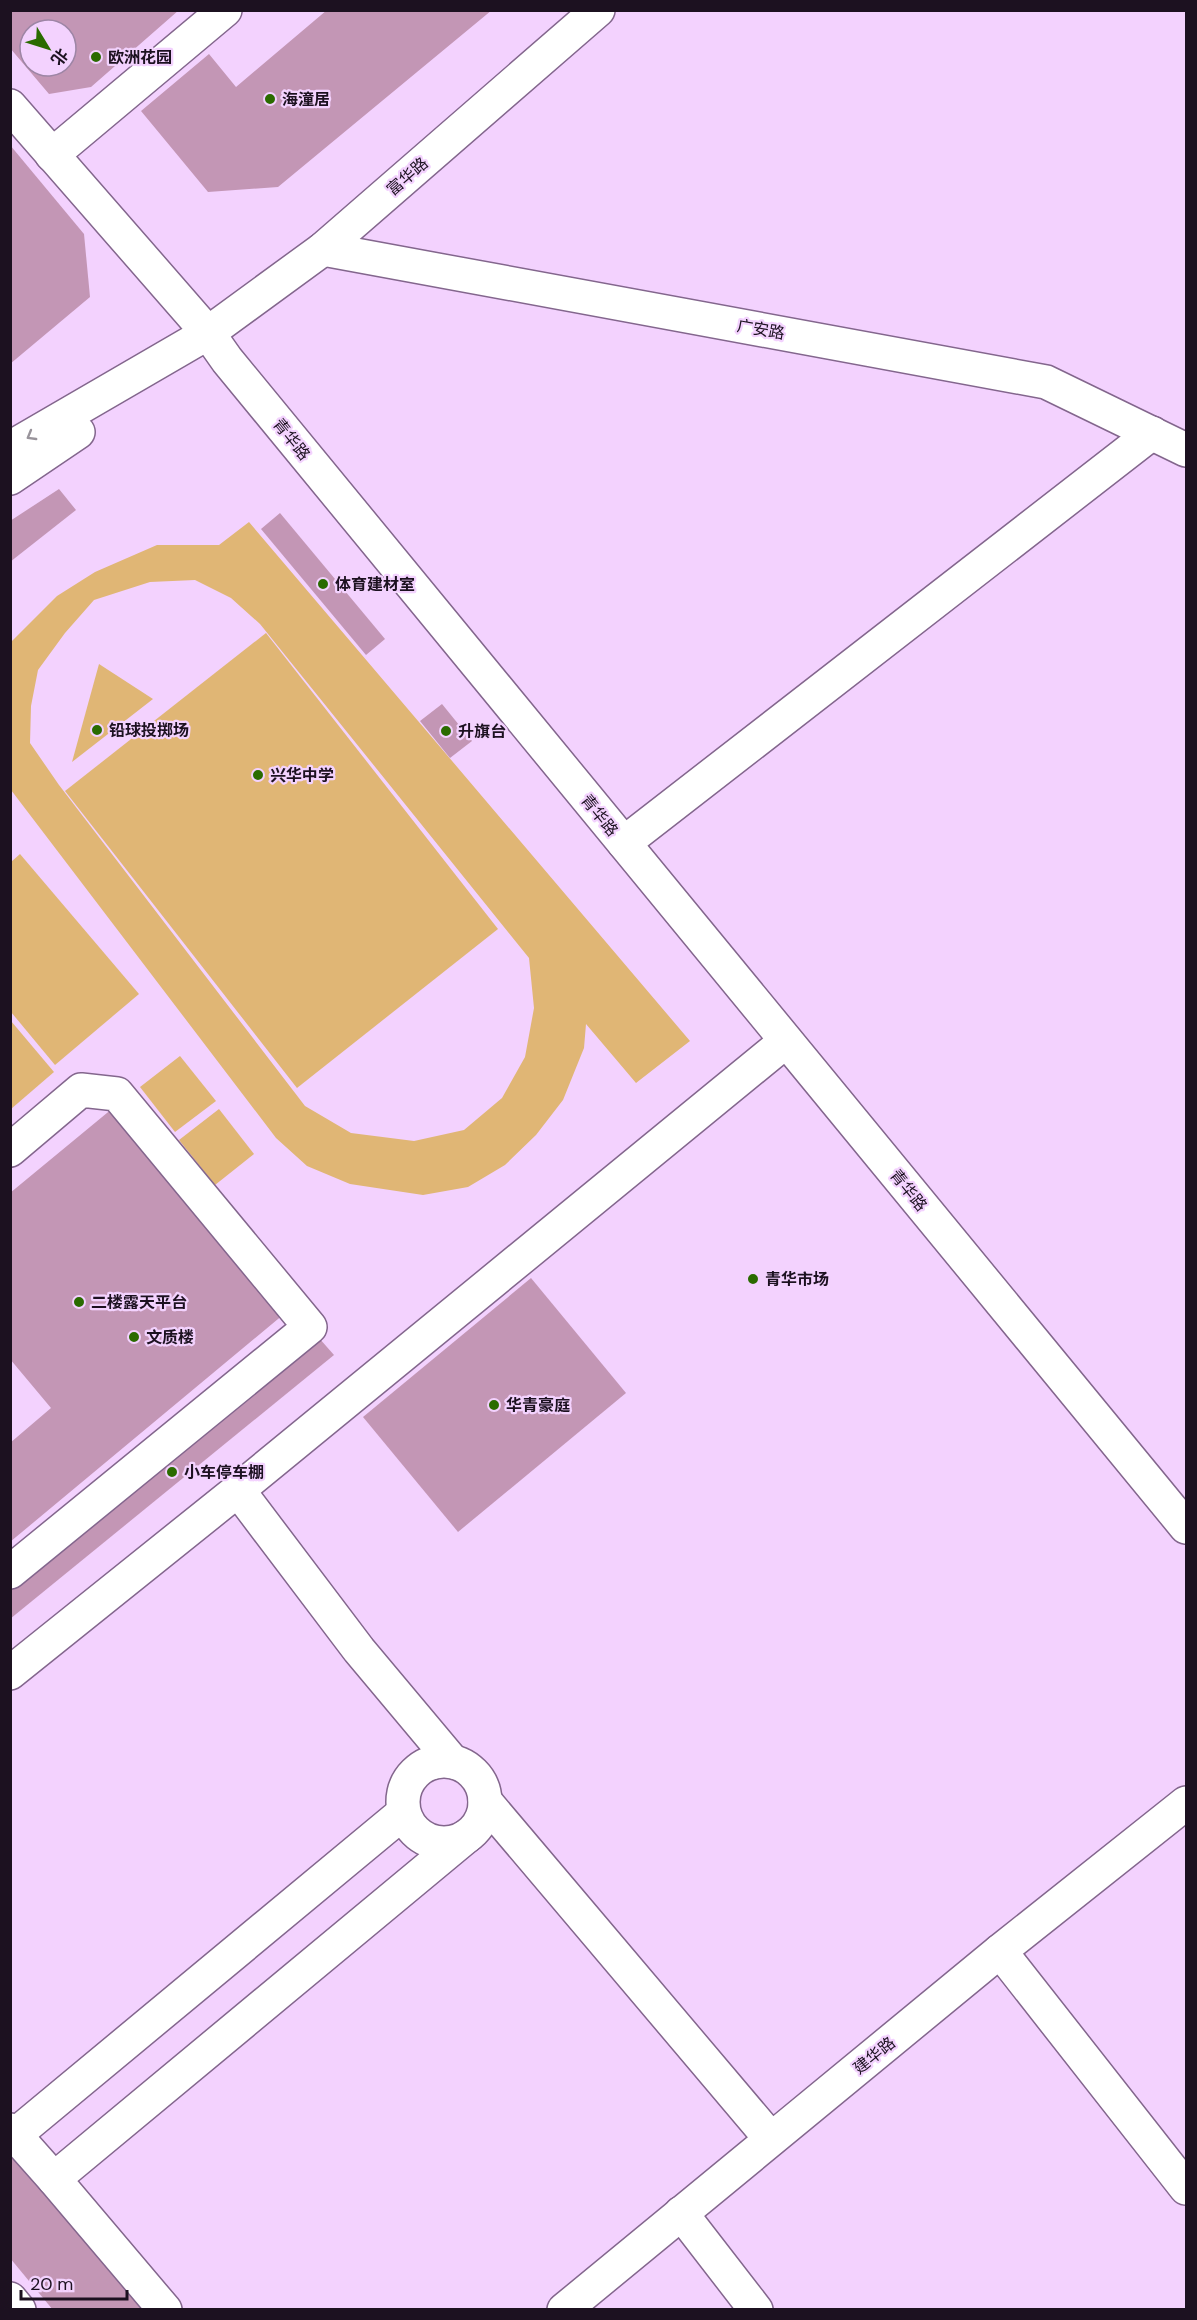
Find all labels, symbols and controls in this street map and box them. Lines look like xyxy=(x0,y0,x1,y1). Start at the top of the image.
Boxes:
north arrow xyxy=(18,18,78,78)
text: 北 xyxy=(46,44,73,70)
place label: 欧洲花园 xyxy=(108,47,172,68)
marker: 欧洲花园 xyxy=(89,50,103,64)
place label: 海潼居 xyxy=(282,89,330,110)
marker: 海潼居 xyxy=(263,92,277,106)
street label: 富华路 xyxy=(382,153,432,200)
street label: 广安路 xyxy=(735,315,786,344)
street label: 青华路 xyxy=(268,414,315,465)
one-way arrow xyxy=(26,429,37,440)
place label: 体育建材室 xyxy=(335,574,415,595)
marker: 体育建材室 xyxy=(316,577,330,591)
place label: 铅球投掷场 xyxy=(109,720,189,741)
place label: 升旗台 xyxy=(458,721,506,742)
marker: 铅球投掷场 xyxy=(90,723,104,737)
marker: 升旗台 xyxy=(439,724,453,738)
place label: 兴华中学 xyxy=(270,765,334,786)
marker: 兴华中学 xyxy=(251,768,265,782)
street label: 青华路 xyxy=(576,790,623,841)
street label: 青华路 xyxy=(885,1165,932,1216)
place label: 青华市场 xyxy=(765,1269,829,1290)
marker: 青华市场 xyxy=(746,1272,760,1286)
place label: 二楼露天平台 xyxy=(91,1292,187,1313)
marker: 二楼露天平台 xyxy=(72,1295,86,1309)
place label: 文质楼 xyxy=(146,1327,194,1348)
marker: 文质楼 xyxy=(127,1330,141,1344)
place label: 华青豪庭 xyxy=(506,1395,570,1416)
marker: 华青豪庭 xyxy=(487,1398,501,1412)
place label: 小车停车棚 xyxy=(184,1462,264,1483)
marker: 小车停车棚 xyxy=(165,1465,179,1479)
street label: 建华路 xyxy=(849,2032,900,2079)
scale bar xyxy=(21,2263,128,2301)
text: 20 m xyxy=(30,2272,73,2296)

